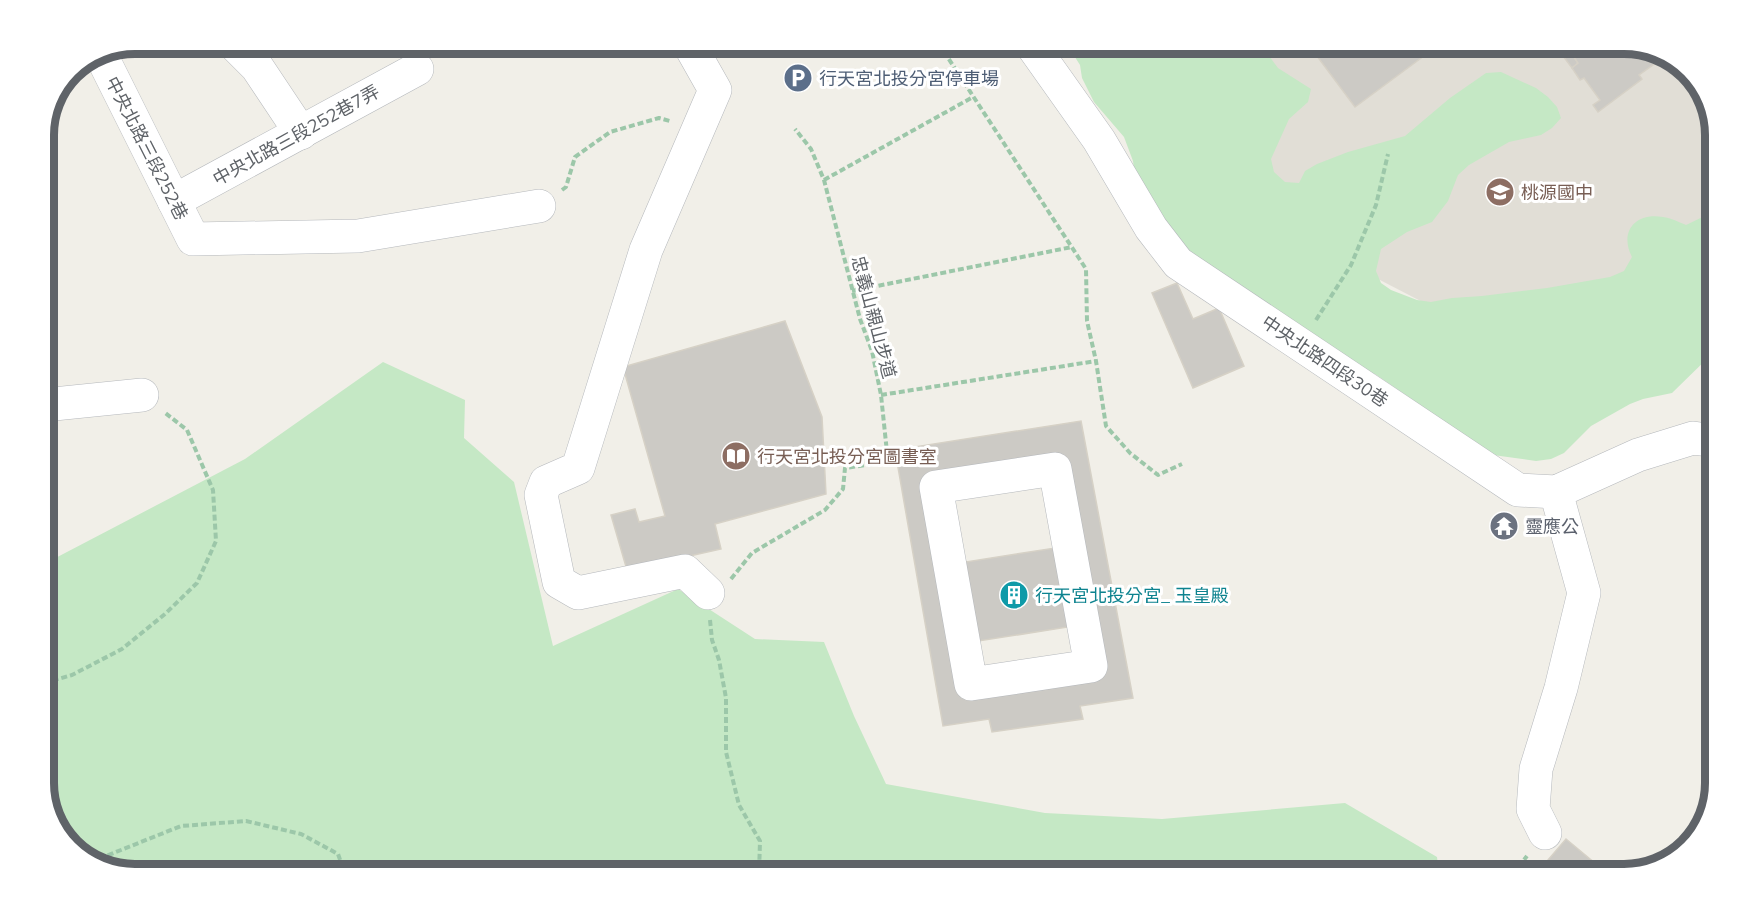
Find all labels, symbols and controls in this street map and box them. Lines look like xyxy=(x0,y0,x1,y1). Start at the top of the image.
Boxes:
parking icon: 行天宮北投分宮停車場 xyxy=(782,62,814,94)
place label: 行天宮北投分宮停車場 xyxy=(819,67,999,90)
street label: 中央北路三段252巷 xyxy=(101,72,193,224)
street label: 中央北路三段252巷7弄 xyxy=(209,80,383,190)
school or university icon: 桃源國中 xyxy=(1484,176,1516,208)
place label: 桃源國中 xyxy=(1521,181,1593,204)
street label: 忠義山親山步道 xyxy=(847,253,901,381)
street label: 中央北路四段30巷 xyxy=(1257,310,1393,412)
library icon: 行天宮北投分宮圖書室 xyxy=(720,440,752,472)
place label: 行天宮北投分宮圖書室 xyxy=(757,445,937,468)
temple icon: 靈應公 xyxy=(1488,510,1520,542)
place label: 靈應公 xyxy=(1525,515,1579,538)
building icon: 行天宮北投分宮_ 玉皇殿 xyxy=(998,579,1030,611)
place label: 行天宮北投分宮_ 玉皇殿 xyxy=(1035,584,1229,607)

